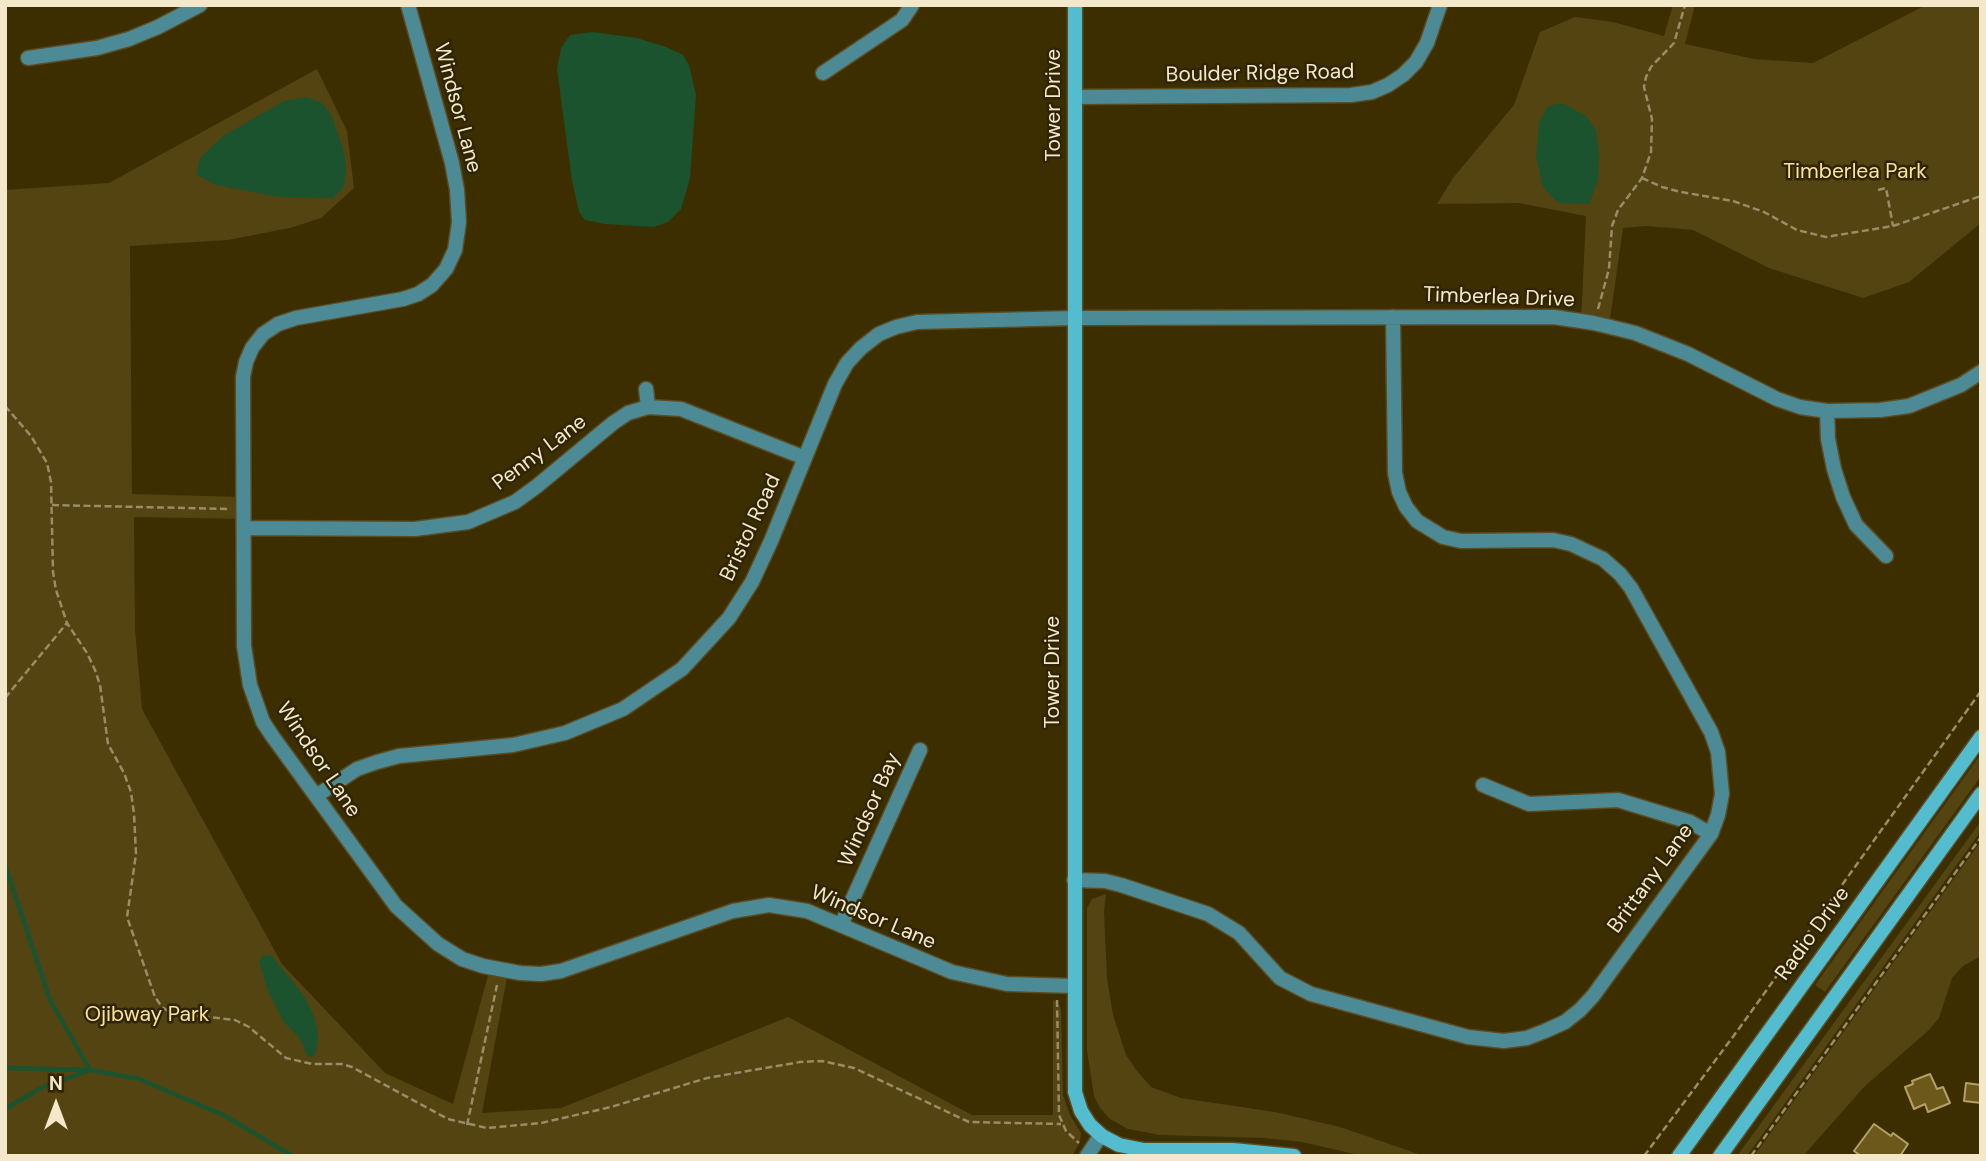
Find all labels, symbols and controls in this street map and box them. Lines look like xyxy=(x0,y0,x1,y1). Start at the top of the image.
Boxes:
street label: Windsor Lane xyxy=(428,40,486,176)
street label: Tower Drive xyxy=(1041,49,1067,161)
street label: Boulder Ridge Road xyxy=(1165,60,1355,88)
park label: Timberlea Park xyxy=(1783,159,1927,185)
street label: Timberlea Drive xyxy=(1423,283,1575,313)
street label: Penny Lane xyxy=(488,410,592,496)
street label: Bristol Road xyxy=(715,471,787,585)
street label: Tower Drive xyxy=(1040,616,1066,728)
street label: Windsor Lane xyxy=(270,698,366,822)
street label: Windsor Bay xyxy=(834,749,906,871)
street label: Brittany Lane xyxy=(1603,819,1699,939)
street label: Windsor Lane xyxy=(807,880,939,956)
street label: Radio Drive xyxy=(1771,882,1855,986)
park label: Ojibway Park xyxy=(85,1002,209,1028)
north arrow xyxy=(21,1070,91,1140)
text: N xyxy=(49,1071,63,1096)

